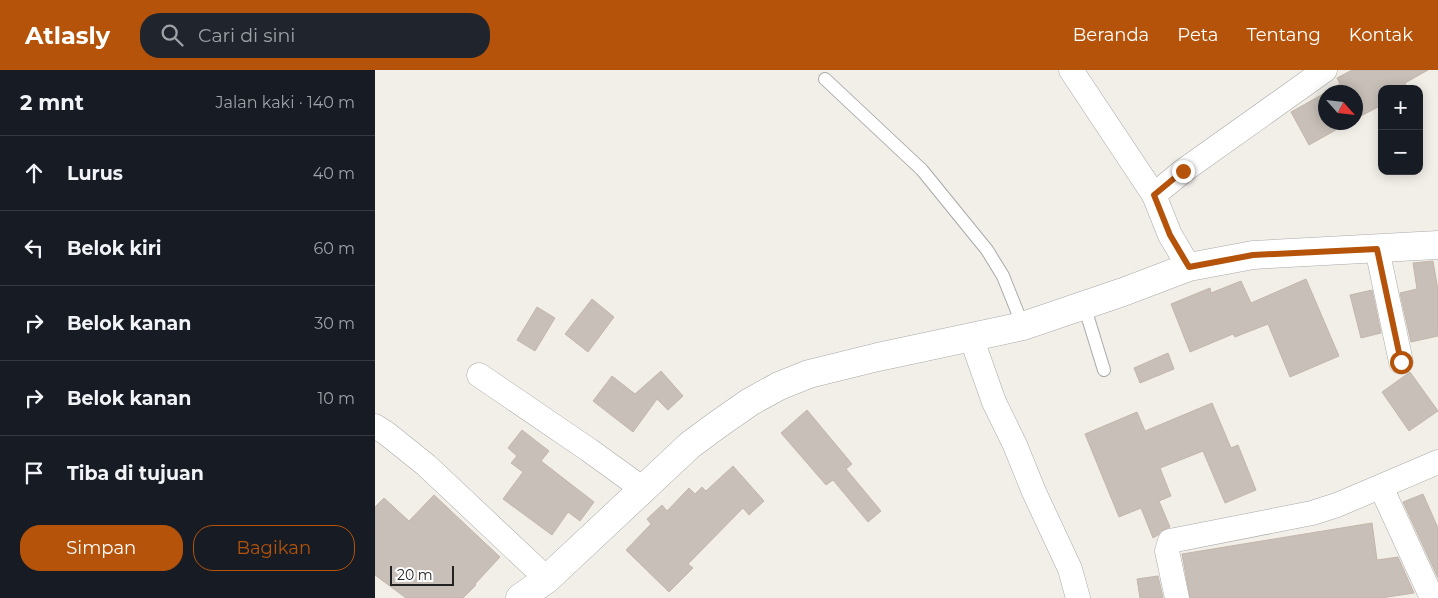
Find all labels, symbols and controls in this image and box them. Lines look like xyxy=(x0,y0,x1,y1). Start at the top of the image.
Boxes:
search box xyxy=(140,13,490,58)
text: Atlasly xyxy=(25,21,110,50)
icon: search xyxy=(158,21,186,49)
text: Cari di sini xyxy=(198,24,295,47)
text: Beranda xyxy=(1073,24,1149,46)
text: Peta xyxy=(1177,24,1218,46)
text: Tentang xyxy=(1246,24,1321,46)
text: Kontak xyxy=(1349,24,1413,46)
north arrow xyxy=(1318,85,1363,130)
map controls xyxy=(1378,85,1423,175)
button: + xyxy=(1378,85,1423,130)
text: 2 mnt xyxy=(20,90,84,115)
text: Jalan kaki · 140 m xyxy=(216,93,355,112)
button: − xyxy=(1378,130,1423,175)
icon: ahead xyxy=(20,159,48,187)
route end xyxy=(1172,160,1195,183)
text: Lurus xyxy=(67,162,123,185)
text: 40 m xyxy=(313,164,355,183)
icon: left xyxy=(20,234,48,262)
text: Belok kiri xyxy=(67,237,162,260)
text: 60 m xyxy=(313,239,355,258)
icon: right xyxy=(20,309,48,337)
text: Belok kanan xyxy=(67,312,191,335)
text: 30 m xyxy=(314,314,355,333)
route start xyxy=(1390,351,1413,374)
icon: right xyxy=(20,384,48,412)
text: Belok kanan xyxy=(67,387,191,410)
text: 10 m xyxy=(317,389,355,408)
icon: arrive xyxy=(20,459,48,487)
text: Tiba di tujuan xyxy=(67,462,204,485)
button: Simpan xyxy=(20,525,183,571)
button: Bagikan xyxy=(193,525,355,571)
scale bar xyxy=(390,563,454,586)
text: 20 m xyxy=(397,566,433,584)

